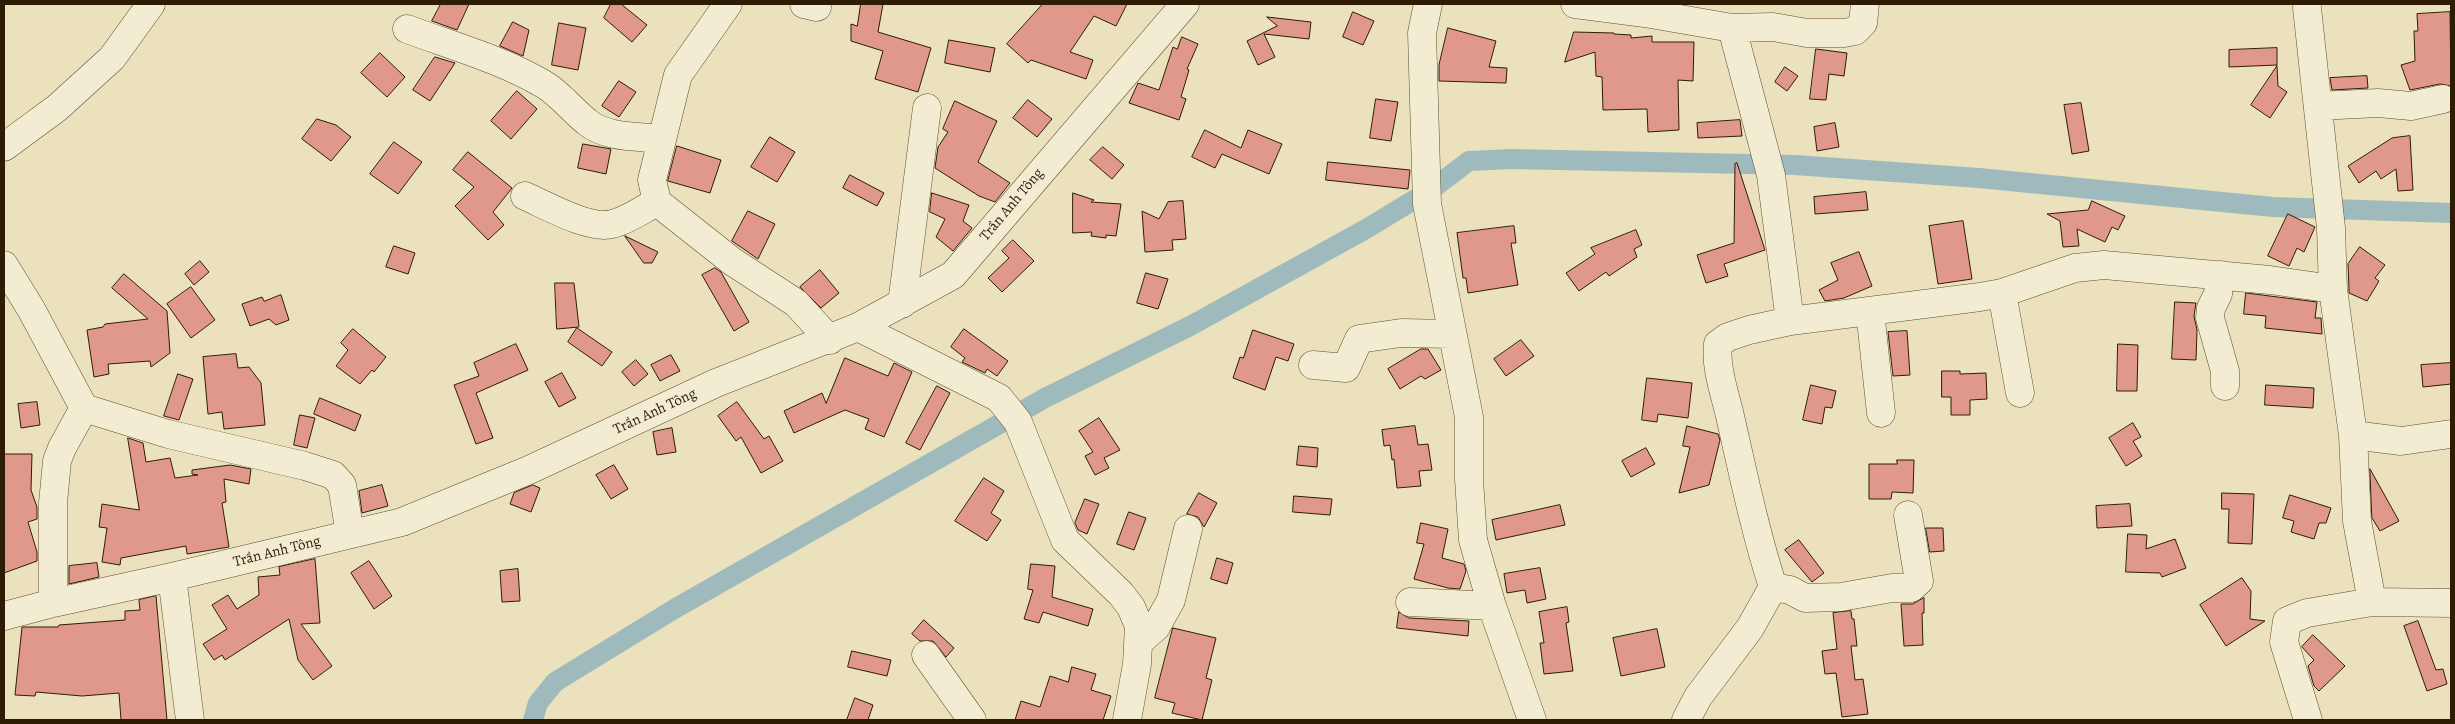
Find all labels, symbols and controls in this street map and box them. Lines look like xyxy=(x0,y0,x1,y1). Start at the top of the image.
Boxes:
street label: Trần Anh Tông xyxy=(976,165,1048,245)
street label: Trần Anh Tông xyxy=(611,385,699,439)
street label: Trần Anh Tông xyxy=(231,532,323,572)

